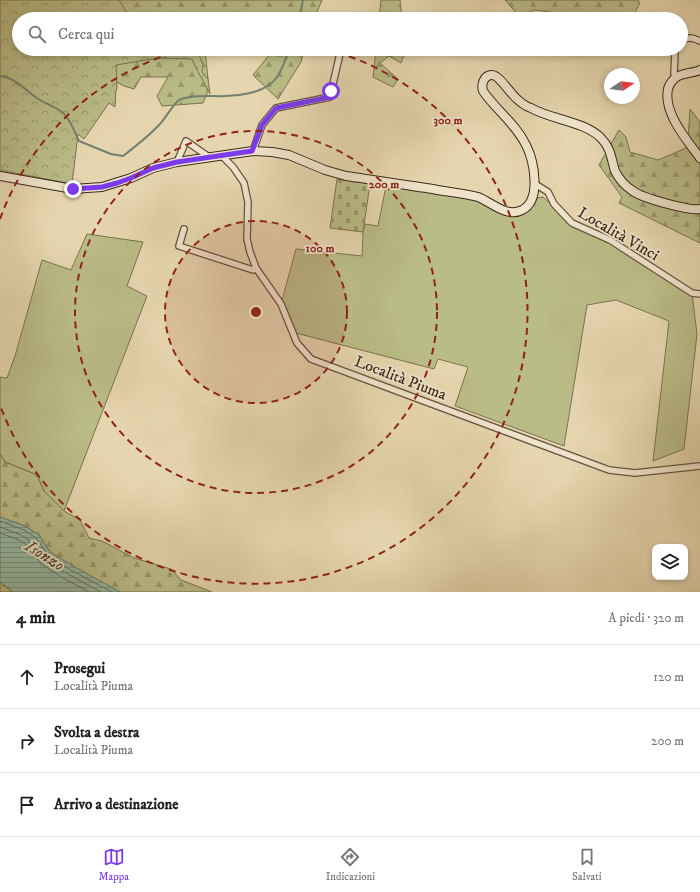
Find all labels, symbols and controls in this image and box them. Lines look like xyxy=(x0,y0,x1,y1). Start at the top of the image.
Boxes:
search box xyxy=(12,12,688,56)
icon: search xyxy=(26,23,48,45)
text: Cerca qui xyxy=(58,25,114,44)
north arrow xyxy=(604,68,640,104)
route start xyxy=(322,82,340,100)
text: 300 m xyxy=(434,113,462,128)
text: 200 m xyxy=(369,177,399,192)
route end xyxy=(64,180,82,198)
street label: Località Vinci xyxy=(574,203,663,265)
text: 100 m xyxy=(306,241,334,256)
centre of rings xyxy=(249,305,263,319)
street label: Località Piuma xyxy=(352,351,450,405)
water label: Isonzo xyxy=(20,535,68,576)
map controls xyxy=(652,544,688,580)
button: layers xyxy=(652,544,688,580)
text: 4 min xyxy=(16,607,55,629)
text: A piedi · 320 m xyxy=(608,610,684,626)
text: Prosegui xyxy=(54,659,105,678)
icon: ahead xyxy=(16,666,38,688)
text: 120 m xyxy=(653,669,684,685)
text: Località Piuma xyxy=(54,678,133,694)
text: Svolta a destra xyxy=(54,723,139,742)
icon: right xyxy=(16,730,38,752)
text: 200 m xyxy=(651,733,684,749)
text: Località Piuma xyxy=(54,742,133,758)
icon: arrive xyxy=(16,794,38,816)
text: Arrivo a destinazione xyxy=(54,795,178,814)
tab: Mappa xyxy=(98,846,129,884)
tab: Indicazioni xyxy=(326,846,375,884)
tab: Salvati xyxy=(572,846,602,884)

